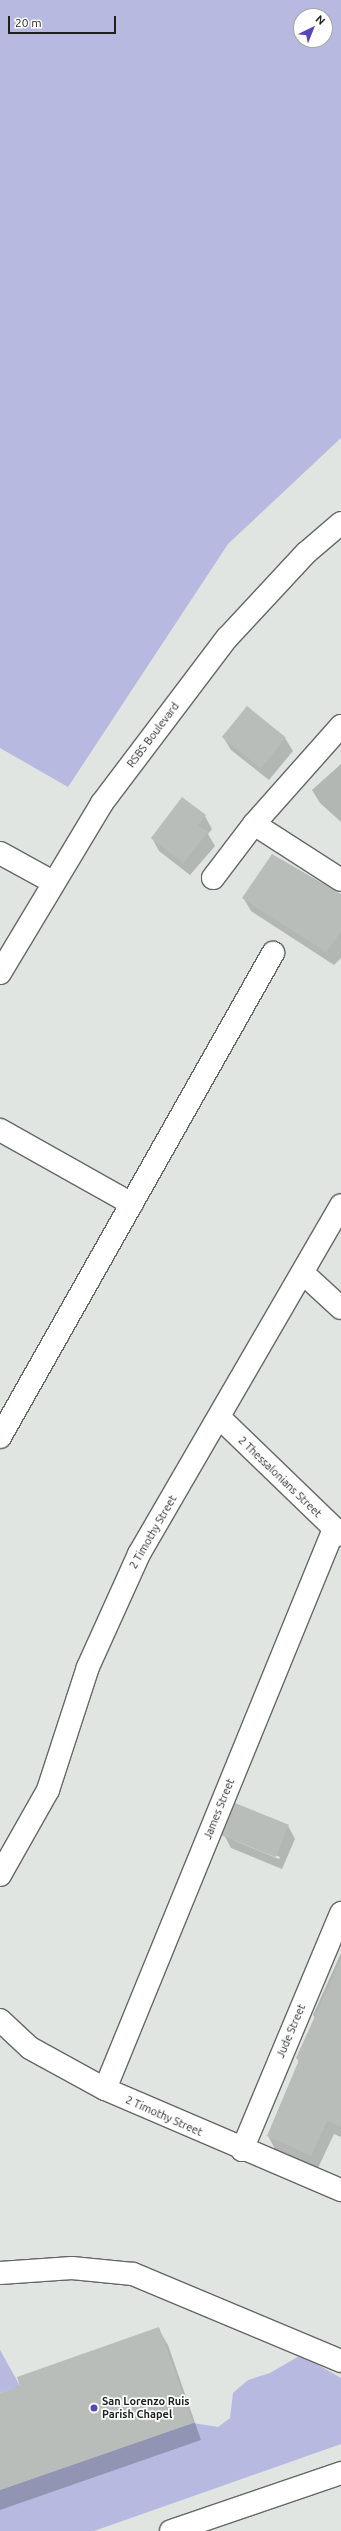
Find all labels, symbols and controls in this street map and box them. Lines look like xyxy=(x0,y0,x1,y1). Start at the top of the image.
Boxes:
scale bar xyxy=(10,8,118,34)
north arrow xyxy=(293,8,333,48)
text: N xyxy=(313,13,328,27)
text: 20 m xyxy=(15,16,42,29)
street label: RSBS Boulevard xyxy=(124,700,182,770)
street label: 2 Thessalonians Street xyxy=(236,1434,324,1520)
street label: 2 Timothy Street xyxy=(127,1493,179,1571)
street label: James Street xyxy=(201,1777,237,1841)
street label: Jude Street xyxy=(274,2002,308,2060)
street label: 2 Timothy Street xyxy=(124,2093,204,2139)
place label: San Lorenzo Ruis Parish Chapel xyxy=(102,2395,190,2421)
marker: San Lorenzo Ruis Parish Chapel xyxy=(89,2403,99,2413)

